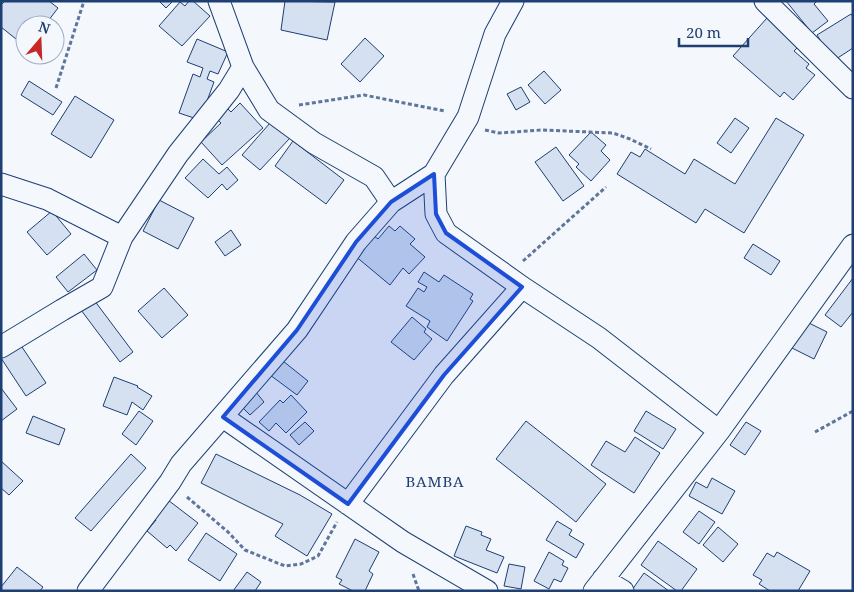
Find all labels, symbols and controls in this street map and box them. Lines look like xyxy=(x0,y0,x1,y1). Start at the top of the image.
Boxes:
north arrow xyxy=(15,15,65,65)
scale bar xyxy=(679,15,748,47)
text: N xyxy=(36,16,53,38)
text: 20 m xyxy=(686,22,721,42)
district label: BAMBA xyxy=(405,471,465,491)

